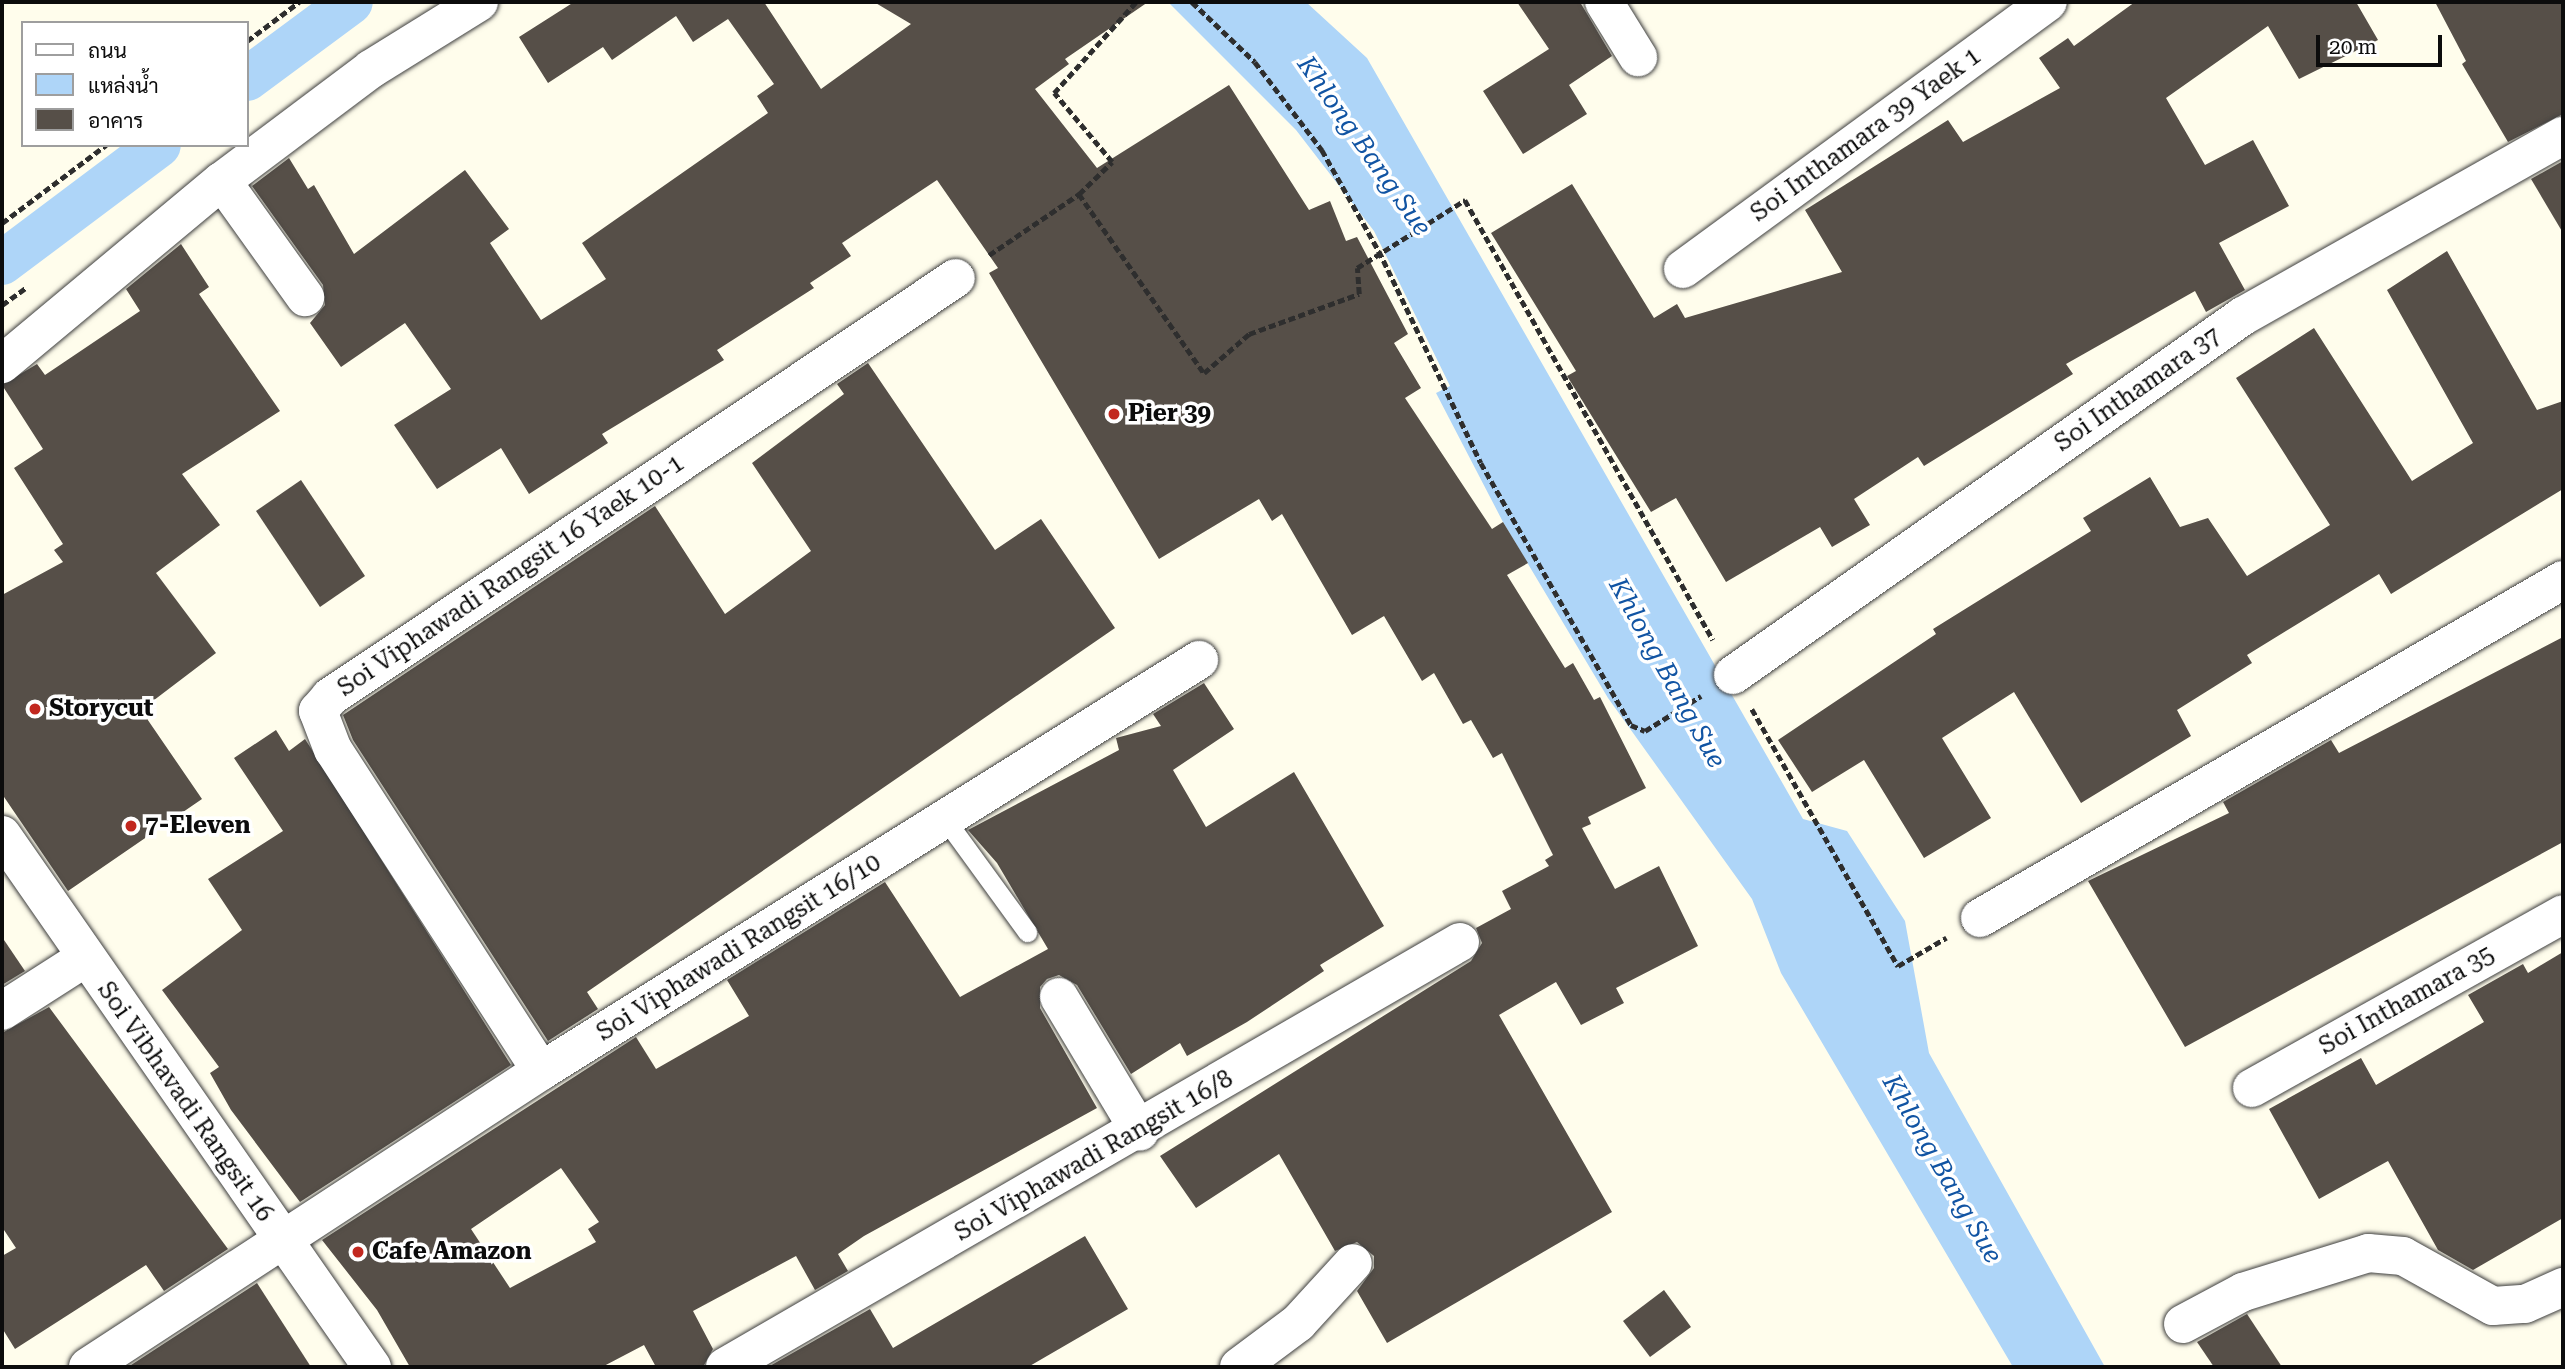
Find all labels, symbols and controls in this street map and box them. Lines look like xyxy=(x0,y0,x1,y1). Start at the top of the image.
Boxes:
legend xyxy=(21,21,248,147)
scale bar xyxy=(2320,21,2446,65)
text: 20 m xyxy=(2329,35,2377,59)
text: ถนน xyxy=(88,39,127,63)
street label: Soi Inthamara 39 Yaek 1 xyxy=(1745,42,1987,228)
water label: Khlong Bang Sue xyxy=(1290,50,1438,242)
text: แหล่งน้ำ xyxy=(88,74,159,98)
text: อาคาร xyxy=(88,109,144,133)
street label: Soi Inthamara 37 xyxy=(2049,322,2227,458)
place label: Pier 39 xyxy=(1128,400,1211,428)
marker: Pier 39 xyxy=(1106,406,1122,422)
street label: Soi Viphawadi Rangsit 16 Yaek 10-1 xyxy=(332,449,690,703)
water label: Khlong Bang Sue xyxy=(1602,573,1732,773)
place label: Storycut xyxy=(49,695,154,723)
marker: Storycut xyxy=(27,701,43,717)
place label: 7-Eleven xyxy=(145,812,251,840)
marker: 7-Eleven xyxy=(123,818,139,834)
street label: Soi Viphawadi Rangsit 16/10 xyxy=(592,848,886,1048)
street label: Soi Inthamara 35 xyxy=(2314,941,2500,1061)
street label: Soi Vibhavadi Rangsit 16 xyxy=(91,976,279,1228)
street label: Soi Viphawadi Rangsit 16/8 xyxy=(950,1064,1238,1248)
water label: Khlong Bang Sue xyxy=(1875,1069,2009,1269)
place label: Cafe Amazon xyxy=(372,1238,532,1266)
marker: Cafe Amazon xyxy=(350,1244,366,1260)

